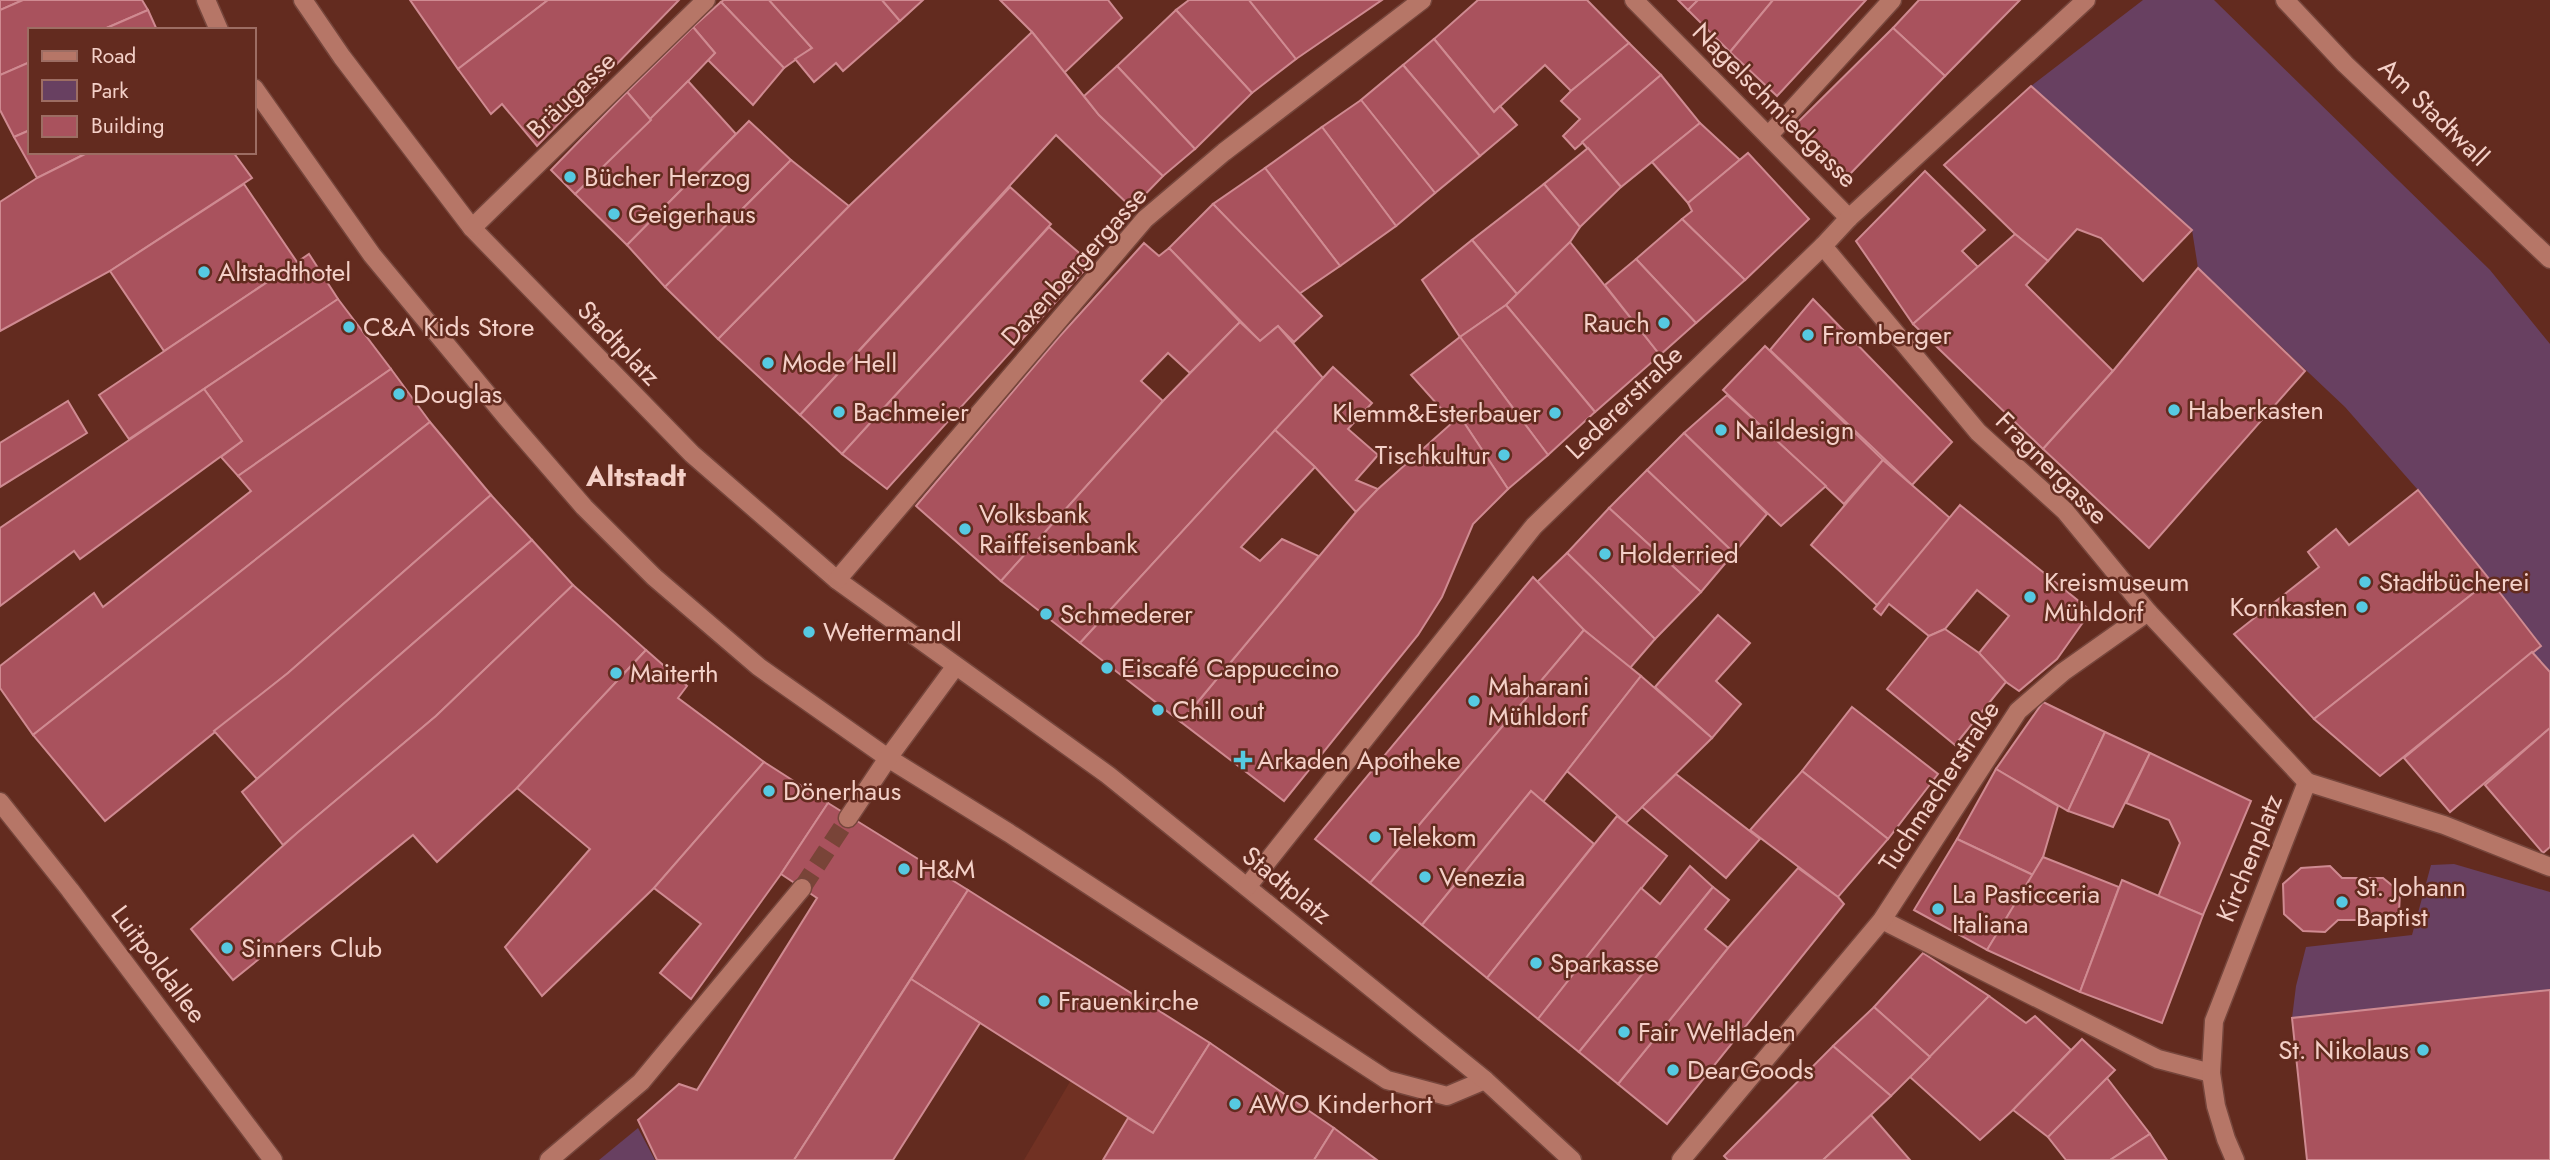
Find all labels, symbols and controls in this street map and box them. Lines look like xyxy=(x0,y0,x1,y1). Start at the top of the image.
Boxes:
street label: Nagelschmiedgasse xyxy=(1684,14,1866,196)
legend xyxy=(28,28,256,154)
text: Road xyxy=(91,41,136,71)
street label: Bräugasse xyxy=(518,43,624,147)
street label: Am Stadtwall xyxy=(2370,49,2498,175)
text: Park xyxy=(91,76,129,106)
text: Building xyxy=(91,111,164,141)
place label: Bücher Herzog xyxy=(584,158,751,196)
marker: Bücher Herzog xyxy=(562,169,578,185)
street label: Daxenbergergasse xyxy=(992,178,1156,354)
place label: Geigerhaus xyxy=(628,195,756,233)
marker: Geigerhaus xyxy=(606,206,622,222)
place label: Altstadthotel xyxy=(218,253,351,291)
marker: Altstadthotel xyxy=(196,264,212,280)
street label: Stadtplatz xyxy=(569,292,669,394)
place label: Rauch xyxy=(1583,304,1650,342)
place label: C&A Kids Store xyxy=(363,308,534,346)
marker: Rauch xyxy=(1656,315,1672,331)
place label: Fromberger xyxy=(1822,316,1951,354)
marker: C&A Kids Store xyxy=(341,319,357,335)
marker: Fromberger xyxy=(1800,327,1816,343)
street label: Ledererstraße xyxy=(1557,336,1691,468)
place label: Mode Hell xyxy=(782,344,897,382)
marker: Mode Hell xyxy=(760,355,776,371)
place label: Douglas xyxy=(413,375,502,413)
marker: Douglas xyxy=(391,386,407,402)
place label: Haberkasten xyxy=(2188,391,2324,429)
place label: Bachmeier xyxy=(853,393,969,431)
place label: Klemm&Esterbauer xyxy=(1332,394,1541,432)
marker: Haberkasten xyxy=(2166,402,2182,418)
street label: Fragnergasse xyxy=(1987,403,2117,533)
marker: Bachmeier xyxy=(831,404,847,420)
marker: Klemm&Esterbauer xyxy=(1547,405,1563,421)
place label: Naildesign xyxy=(1735,411,1854,449)
marker: Naildesign xyxy=(1713,422,1729,438)
place label: Tischkultur xyxy=(1375,436,1490,474)
marker: Tischkultur xyxy=(1496,447,1512,463)
district label: Altstadt xyxy=(585,456,686,497)
place label: Volksbank Raiffeisenbank xyxy=(979,495,1138,563)
marker: Volksbank Raiffeisenbank xyxy=(957,521,973,537)
place label: Holderried xyxy=(1619,535,1739,573)
marker: Holderried xyxy=(1597,546,1613,562)
place label: Kreismuseum Mühldorf xyxy=(2044,563,2190,631)
place label: Stadtbücherei xyxy=(2379,563,2530,601)
marker: Stadtbücherei xyxy=(2357,574,2373,590)
place label: Kornkasten xyxy=(2230,588,2348,626)
marker: Kreismuseum Mühldorf xyxy=(2022,589,2038,605)
place label: Schmederer xyxy=(1060,595,1193,633)
marker: Kornkasten xyxy=(2354,599,2370,615)
marker: Schmederer xyxy=(1038,606,1054,622)
place label: Wettermandl xyxy=(823,613,962,651)
marker: Wettermandl xyxy=(801,624,817,640)
place label: Eiscafé Cappuccino xyxy=(1121,649,1339,687)
place label: Maiterth xyxy=(630,654,719,692)
marker: Eiscafé Cappuccino xyxy=(1099,660,1115,676)
marker: Maiterth xyxy=(608,665,624,681)
place label: Maharani Mühldorf xyxy=(1488,667,1590,735)
place label: Chill out xyxy=(1172,691,1265,729)
marker: Maharani Mühldorf xyxy=(1466,693,1482,709)
street label: Tuchmacherstraße xyxy=(1869,693,2009,879)
marker: Chill out xyxy=(1150,702,1166,718)
place label: Arkaden Apotheke xyxy=(1257,741,1461,779)
marker: Arkaden Apotheke xyxy=(1235,752,1251,768)
place label: Dönerhaus xyxy=(783,772,901,810)
marker: Dönerhaus xyxy=(761,783,777,799)
street label: Kirchenplatz xyxy=(2206,788,2292,928)
place label: Telekom xyxy=(1389,818,1477,856)
marker: Telekom xyxy=(1367,829,1383,845)
street label: Stadtplatz xyxy=(1234,837,1340,933)
place label: H&M xyxy=(918,850,975,888)
place label: Venezia xyxy=(1439,858,1525,896)
marker: H&M xyxy=(896,861,912,877)
place label: St. Johann Baptist xyxy=(2356,868,2466,936)
marker: Venezia xyxy=(1417,869,1433,885)
place label: La Pasticceria Italiana xyxy=(1952,875,2100,943)
marker: St. Johann Baptist xyxy=(2334,894,2350,910)
street label: Luitpoldallee xyxy=(102,897,216,1031)
marker: La Pasticceria Italiana xyxy=(1930,901,1946,917)
place label: Sinners Club xyxy=(241,929,382,967)
marker: Sinners Club xyxy=(219,940,235,956)
place label: Sparkasse xyxy=(1550,944,1659,982)
marker: Sparkasse xyxy=(1528,955,1544,971)
place label: Frauenkirche xyxy=(1058,982,1199,1020)
marker: Frauenkirche xyxy=(1036,993,1052,1009)
place label: Fair Weltladen xyxy=(1638,1013,1796,1051)
marker: Fair Weltladen xyxy=(1616,1024,1632,1040)
place label: St. Nikolaus xyxy=(2278,1031,2409,1069)
marker: St. Nikolaus xyxy=(2415,1042,2431,1058)
place label: DearGoods xyxy=(1687,1051,1814,1089)
marker: DearGoods xyxy=(1665,1062,1681,1078)
place label: AWO Kinderhort xyxy=(1249,1085,1433,1123)
marker: AWO Kinderhort xyxy=(1227,1096,1243,1112)

